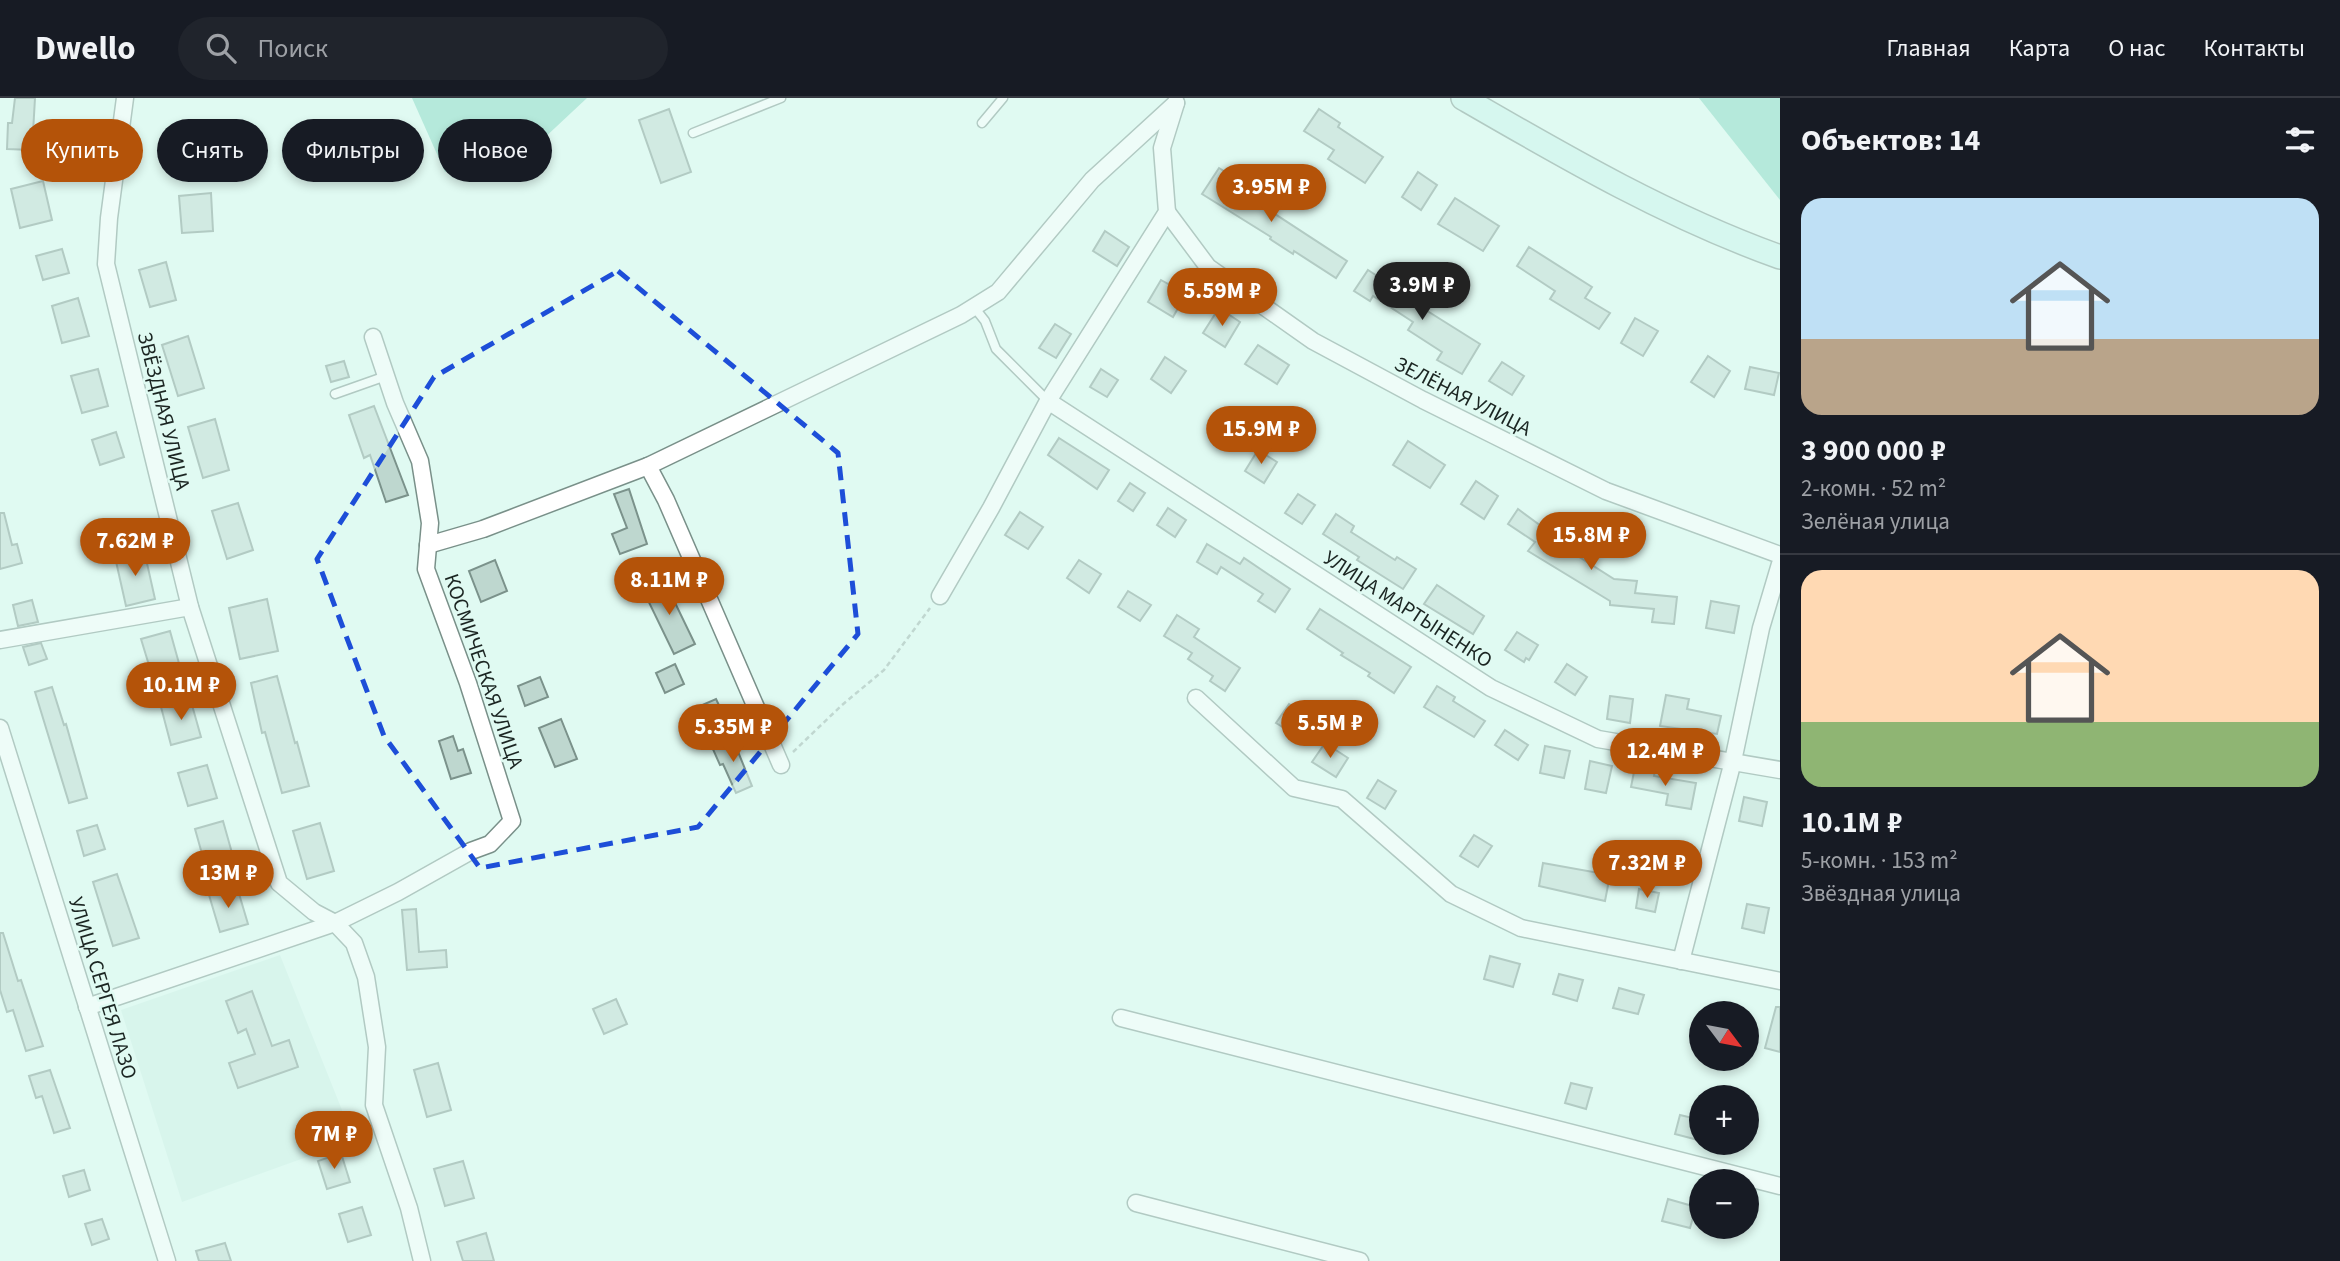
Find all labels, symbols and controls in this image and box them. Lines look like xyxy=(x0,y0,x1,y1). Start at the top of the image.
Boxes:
search box xyxy=(178,17,668,80)
text: Dwello xyxy=(35,25,136,72)
icon: search xyxy=(202,29,240,67)
text: Поиск xyxy=(258,30,328,67)
text: Главная xyxy=(1886,31,1971,66)
text: Карта xyxy=(2009,31,2070,66)
text: О нас xyxy=(2108,31,2165,66)
text: Контакты xyxy=(2203,31,2305,66)
chip: Купить xyxy=(21,119,143,182)
chip: Снять xyxy=(157,119,268,182)
chip: Фильтры xyxy=(282,119,424,182)
chip: Новое xyxy=(438,119,552,182)
text: Объектов: 14 xyxy=(1801,119,1980,162)
icon: filters xyxy=(2281,121,2319,159)
pin: 3.95M ₽ xyxy=(1206,164,1336,224)
text: 3.95M ₽ xyxy=(1232,170,1310,203)
icon: home xyxy=(1997,243,2123,369)
pin: 3.9M ₽ xyxy=(1365,262,1479,322)
pin: 5.59M ₽ xyxy=(1157,268,1287,328)
text: 3.9M ₽ xyxy=(1389,268,1455,301)
text: 5.59M ₽ xyxy=(1183,274,1261,307)
street label: ЗВЁЗДНАЯ УЛИЦА xyxy=(130,329,198,494)
street label: ЗЕЛЁНАЯ УЛИЦА xyxy=(1389,349,1537,444)
pin: 15.9M ₽ xyxy=(1196,406,1326,466)
text: 15.9M ₽ xyxy=(1222,412,1300,445)
text: 3 900 000 ₽ xyxy=(1801,429,1946,472)
text: 2-комн. · 52 m² xyxy=(1801,472,1946,505)
text: Зелёная улица xyxy=(1801,505,1950,538)
pin: 15.8M ₽ xyxy=(1526,512,1656,572)
pin: 7.62M ₽ xyxy=(70,518,200,578)
text: 15.8M ₽ xyxy=(1552,518,1630,551)
text: 7.62M ₽ xyxy=(96,524,174,557)
street label: УЛИЦА МАРТЫНЕНКО xyxy=(1318,543,1498,675)
pin: 8.11M ₽ xyxy=(604,558,734,617)
text: 8.11M ₽ xyxy=(630,563,708,596)
street label: КОСМИЧЕСКАЯ УЛИЦА xyxy=(437,570,532,773)
icon: home xyxy=(1997,615,2123,741)
pin: 10.1M ₽ xyxy=(116,662,246,722)
text: 10.1M ₽ xyxy=(142,668,220,701)
pin: 5.5M ₽ xyxy=(1273,700,1387,760)
pin: 5.35M ₽ xyxy=(668,704,798,764)
text: 5.5M ₽ xyxy=(1297,706,1363,739)
text: 5.35M ₽ xyxy=(694,710,772,743)
pin: 12.4M ₽ xyxy=(1600,728,1730,788)
text: 12.4M ₽ xyxy=(1626,734,1704,767)
text: 10.1M ₽ xyxy=(1801,801,1902,844)
pin: 7.32M ₽ xyxy=(1582,840,1712,900)
text: 5-комн. · 153 m² xyxy=(1801,844,1958,877)
text: 7.32M ₽ xyxy=(1608,846,1686,879)
pin: 13M ₽ xyxy=(179,850,277,910)
text: 13M ₽ xyxy=(199,856,257,889)
text: Звёздная улица xyxy=(1801,877,1961,910)
street label: УЛИЦА СЕРГЕЯ ЛАЗО xyxy=(61,893,145,1083)
north arrow xyxy=(1689,1001,1759,1071)
map controls xyxy=(1689,1001,1759,1239)
button: + xyxy=(1689,1085,1759,1155)
pin: 7M ₽ xyxy=(293,1112,375,1171)
text: 7M ₽ xyxy=(311,1117,357,1150)
button: − xyxy=(1689,1169,1759,1239)

